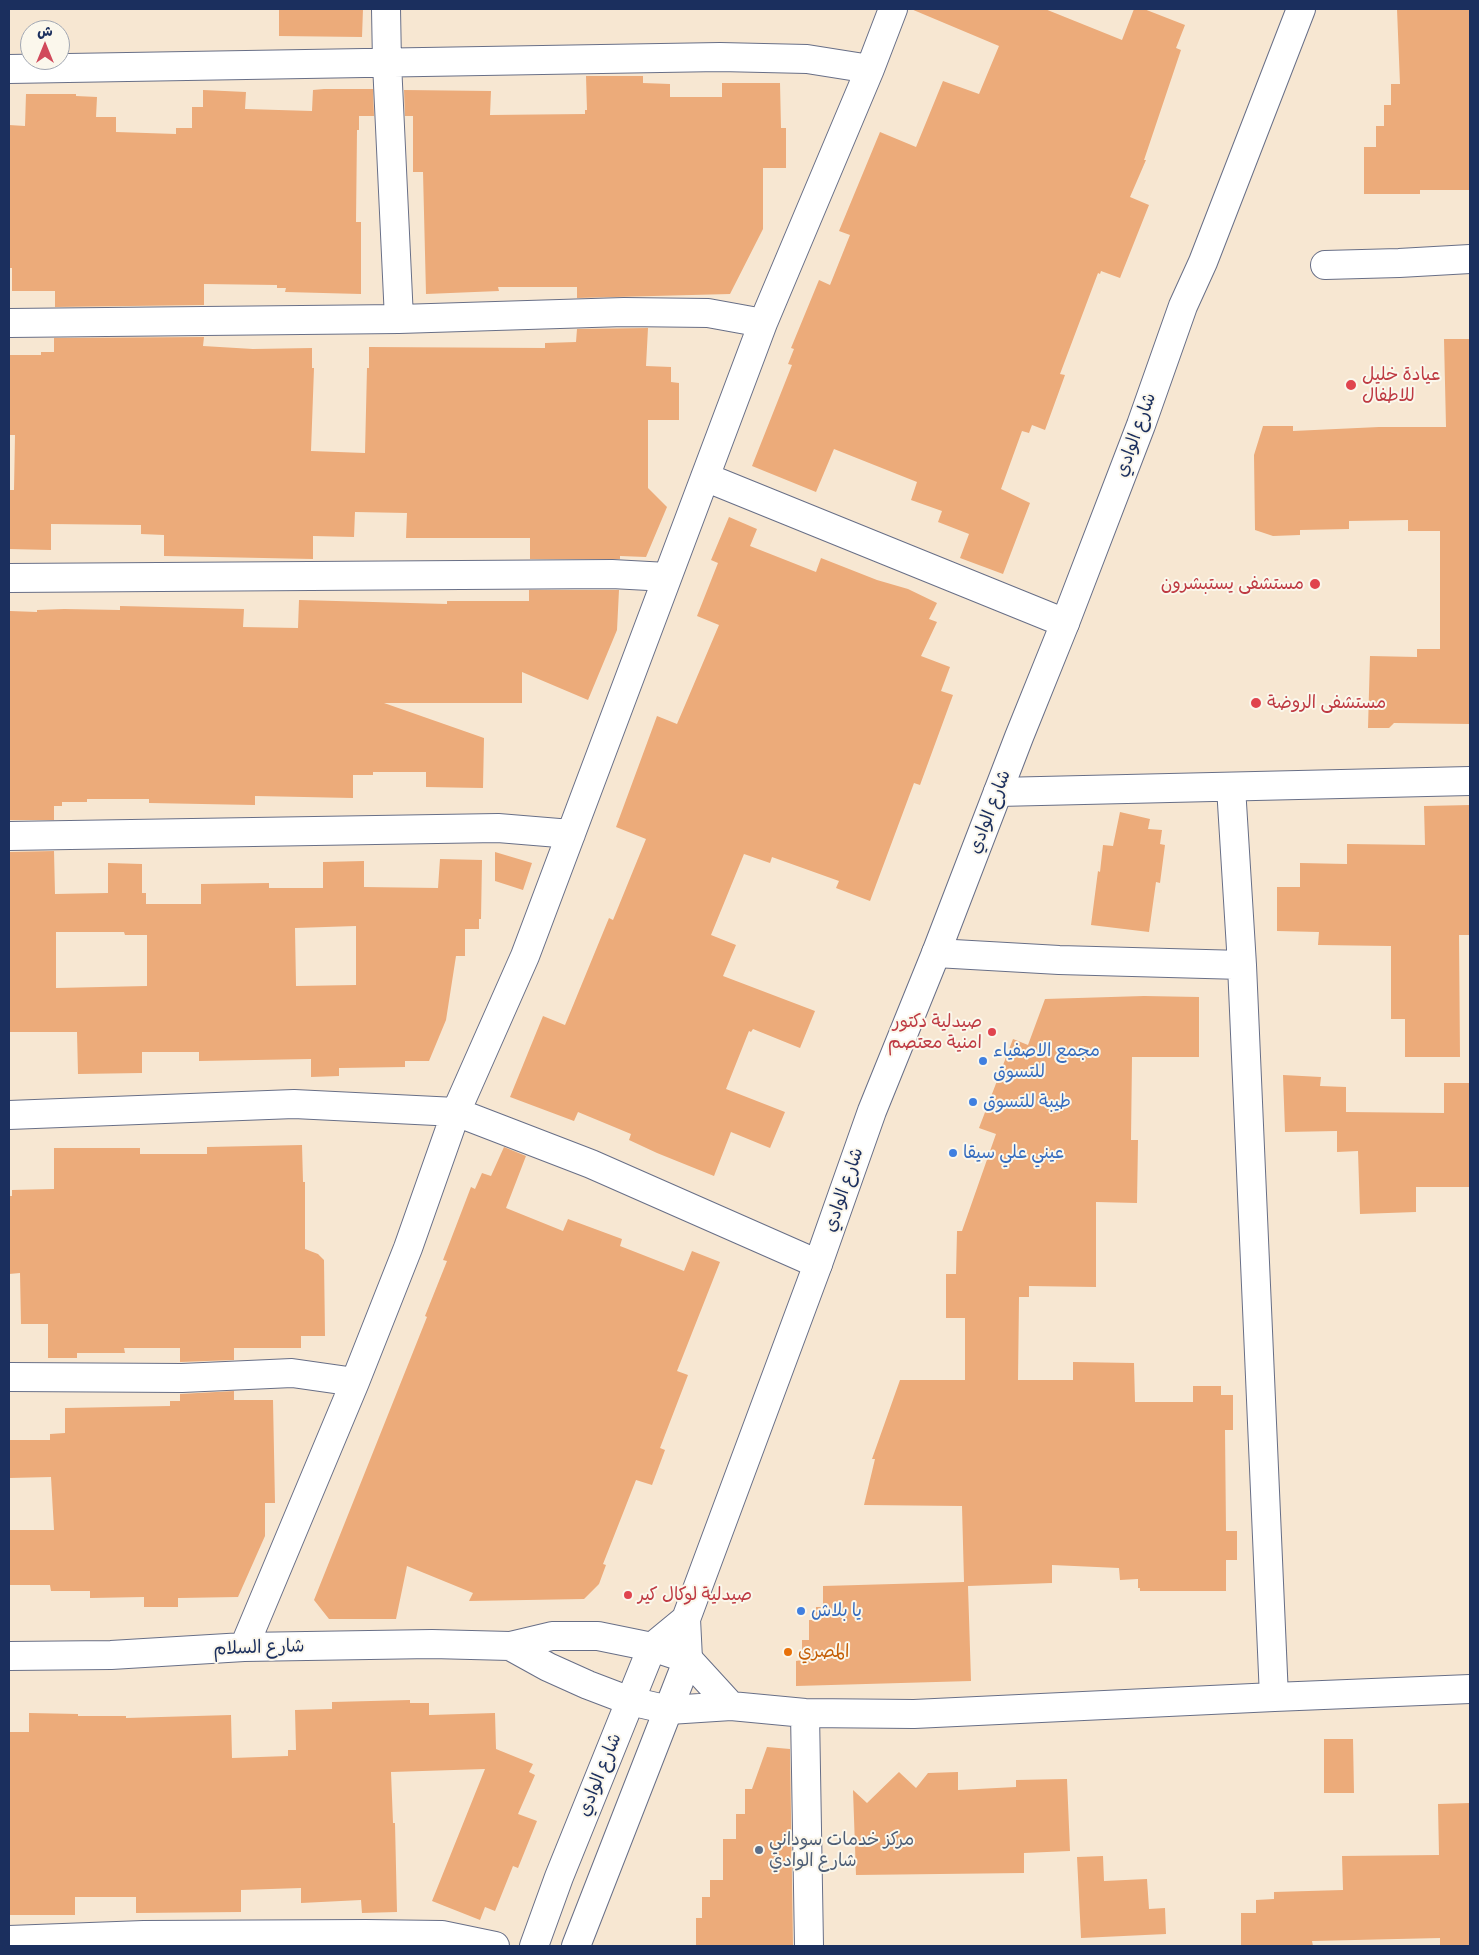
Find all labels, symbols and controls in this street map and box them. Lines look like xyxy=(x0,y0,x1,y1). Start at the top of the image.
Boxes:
north arrow xyxy=(20,20,70,70)
text: ش xyxy=(37,21,53,40)
place label: عيادة خليل للاطفال xyxy=(1362,364,1440,406)
marker: عيادة خليل للاطفال xyxy=(1344,378,1358,392)
street label: شارع الوادي xyxy=(1111,390,1161,480)
place label: مستشفى يستبشرون xyxy=(1161,573,1304,595)
marker: مستشفى يستبشرون xyxy=(1308,577,1322,591)
place label: مستشفى الروضة xyxy=(1267,692,1386,714)
marker: مستشفى الروضة xyxy=(1249,696,1263,710)
street label: شارع الوادي xyxy=(964,767,1016,857)
place label: صيدلية دكتور امنية معتصم xyxy=(888,1011,982,1054)
marker: صيدلية دكتور امنية معتصم xyxy=(986,1026,998,1038)
place label: مجمع الاصفياء للتسوق xyxy=(993,1040,1100,1082)
marker: مجمع الاصفياء للتسوق xyxy=(977,1055,989,1067)
place label: طيبة للتسوق xyxy=(983,1091,1071,1113)
marker: طيبة للتسوق xyxy=(967,1096,979,1108)
place label: عيني علي سيقا xyxy=(963,1142,1064,1164)
street label: شارع الوادي xyxy=(819,1145,869,1235)
marker: عيني علي سيقا xyxy=(947,1147,959,1159)
place label: صيدلية لوكال كير xyxy=(638,1584,752,1606)
marker: صيدلية لوكال كير xyxy=(622,1589,634,1601)
place label: يا بلاش xyxy=(811,1600,862,1622)
marker: يا بلاش xyxy=(795,1605,807,1617)
street label: شارع السلام xyxy=(213,1636,305,1660)
place label: المصري xyxy=(798,1641,849,1663)
marker: المصري xyxy=(782,1646,794,1658)
street label: شارع الوادي xyxy=(574,1730,626,1820)
place label: مركز خدمات سوداني شارع الوادي xyxy=(769,1829,914,1872)
marker: مركز خدمات سوداني شارع الوادي xyxy=(753,1844,765,1856)

